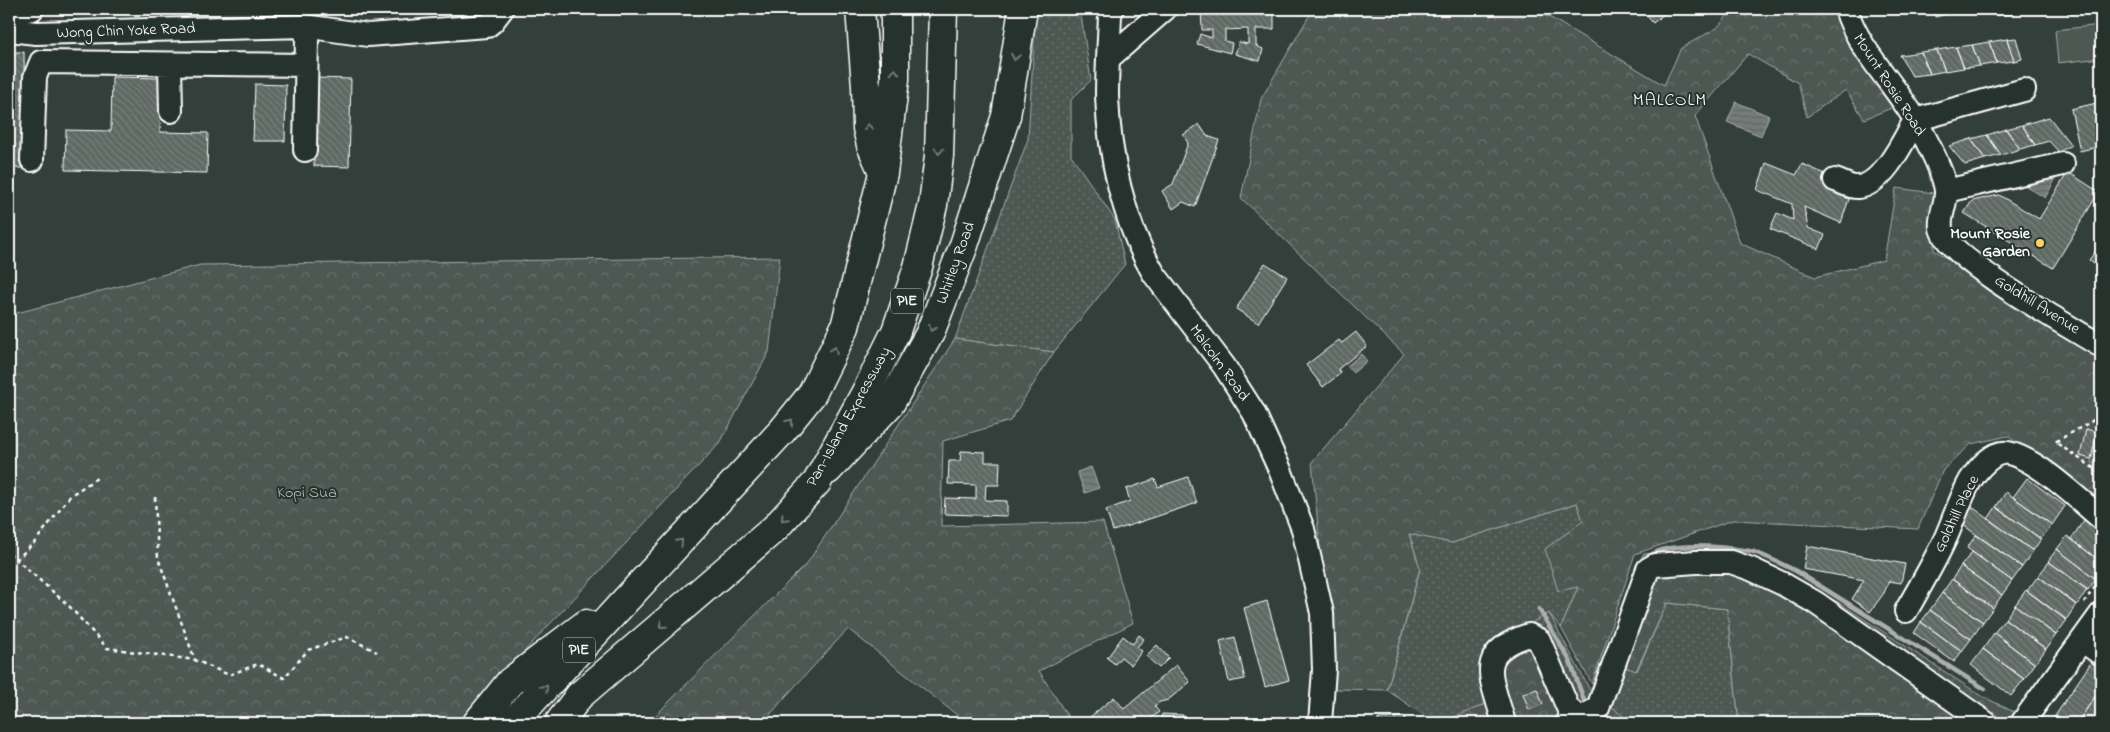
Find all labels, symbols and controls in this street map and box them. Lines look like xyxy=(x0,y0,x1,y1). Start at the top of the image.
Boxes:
street label: Wong Chin Yoke Road xyxy=(56,17,196,45)
street label: Mount Rosie Road xyxy=(1847,29,1931,141)
one-way arrow xyxy=(1011,53,1021,61)
one-way arrow xyxy=(889,68,900,76)
district label: MALCOLM xyxy=(1633,88,1707,114)
one-way arrow xyxy=(863,123,873,132)
one-way arrow xyxy=(934,147,945,155)
street label: Whitley Road xyxy=(930,219,982,307)
place label: Mount Rosie Garden xyxy=(1950,222,2031,264)
marker: Mount Rosie Garden xyxy=(2034,237,2046,249)
street label: Goldhill Avenue xyxy=(1989,269,2085,341)
road number: PIE xyxy=(891,288,923,314)
street label: Malcolm Road xyxy=(1183,320,1255,406)
one-way arrow xyxy=(927,324,937,332)
street label: Pan-Island Expressway xyxy=(800,342,898,491)
one-way arrow xyxy=(828,346,838,355)
one-way arrow xyxy=(784,419,792,428)
street label: Goldhill Place xyxy=(1928,471,1986,557)
park label: Kopi Sua xyxy=(277,481,337,505)
one-way arrow xyxy=(781,512,790,521)
one-way arrow xyxy=(674,538,683,547)
one-way arrow xyxy=(658,619,667,628)
road number: PIE xyxy=(563,638,595,662)
one-way arrow xyxy=(539,684,548,693)

